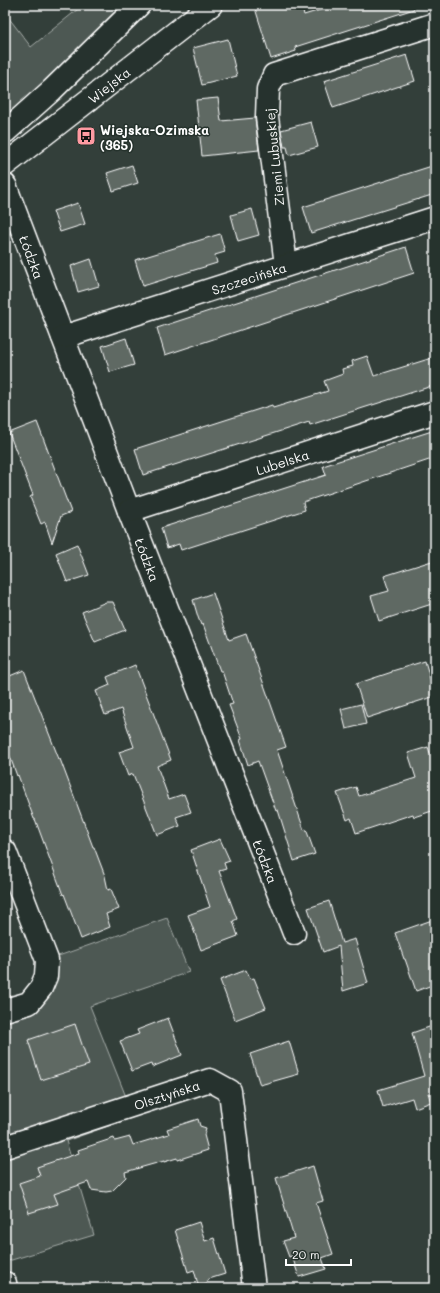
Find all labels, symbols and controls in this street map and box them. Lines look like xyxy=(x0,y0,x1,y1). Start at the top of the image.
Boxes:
street label: Wiejska xyxy=(84,63,133,106)
street label: Ziemi Lubuskiej xyxy=(260,107,288,207)
place label: Wiejska-Ozimska (365) xyxy=(100,121,209,153)
bus stop icon: Wiejska-Ozimska (365) xyxy=(75,125,97,147)
street label: Łódzka xyxy=(16,233,48,281)
street label: Szczecińska xyxy=(209,258,288,298)
street label: Lubelska xyxy=(253,445,311,478)
street label: Łódzka xyxy=(132,536,164,584)
street label: Łódzka xyxy=(250,837,282,885)
street label: Olsztyńska xyxy=(132,1076,202,1113)
scale bar xyxy=(286,1241,351,1267)
text: 20 m xyxy=(292,1246,320,1262)

